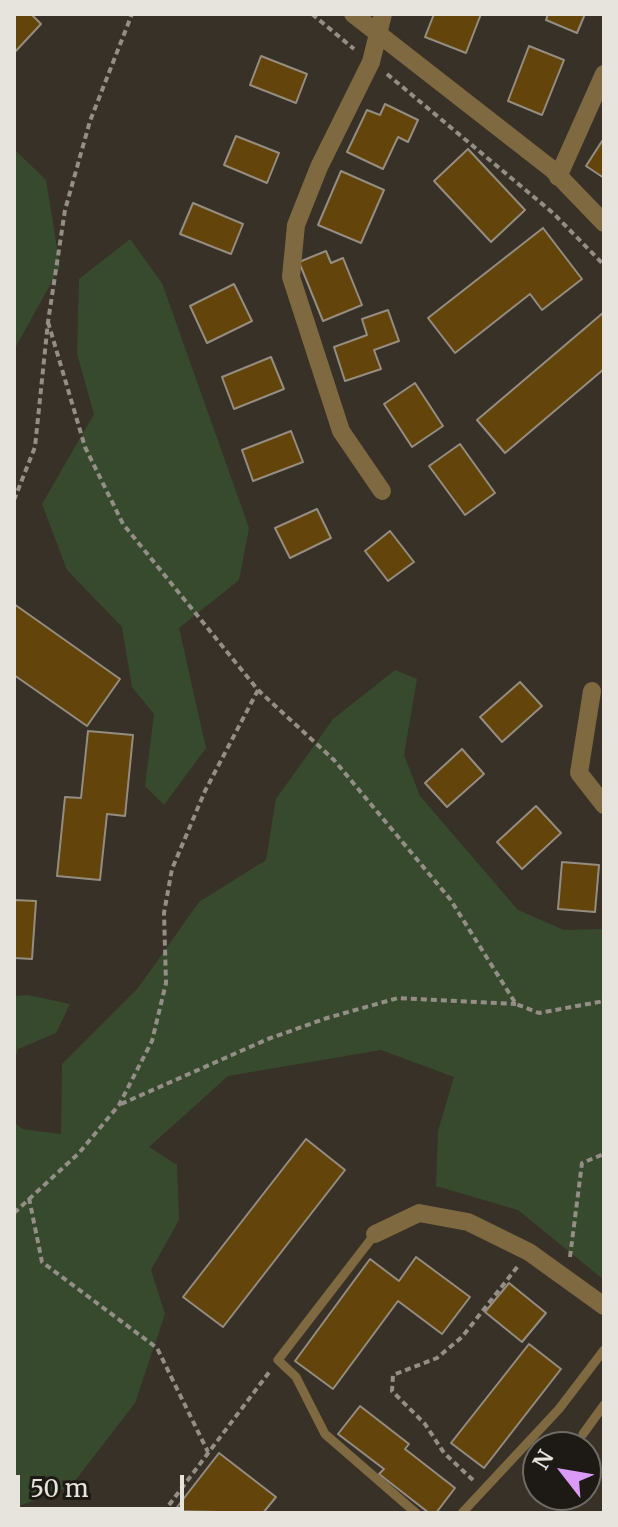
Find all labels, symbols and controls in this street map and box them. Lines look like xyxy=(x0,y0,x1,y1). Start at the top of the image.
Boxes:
north arrow xyxy=(522,1431,602,1511)
text: N xyxy=(527,1445,560,1474)
scale bar xyxy=(20,1459,188,1509)
text: 50 m xyxy=(30,1473,89,1504)

